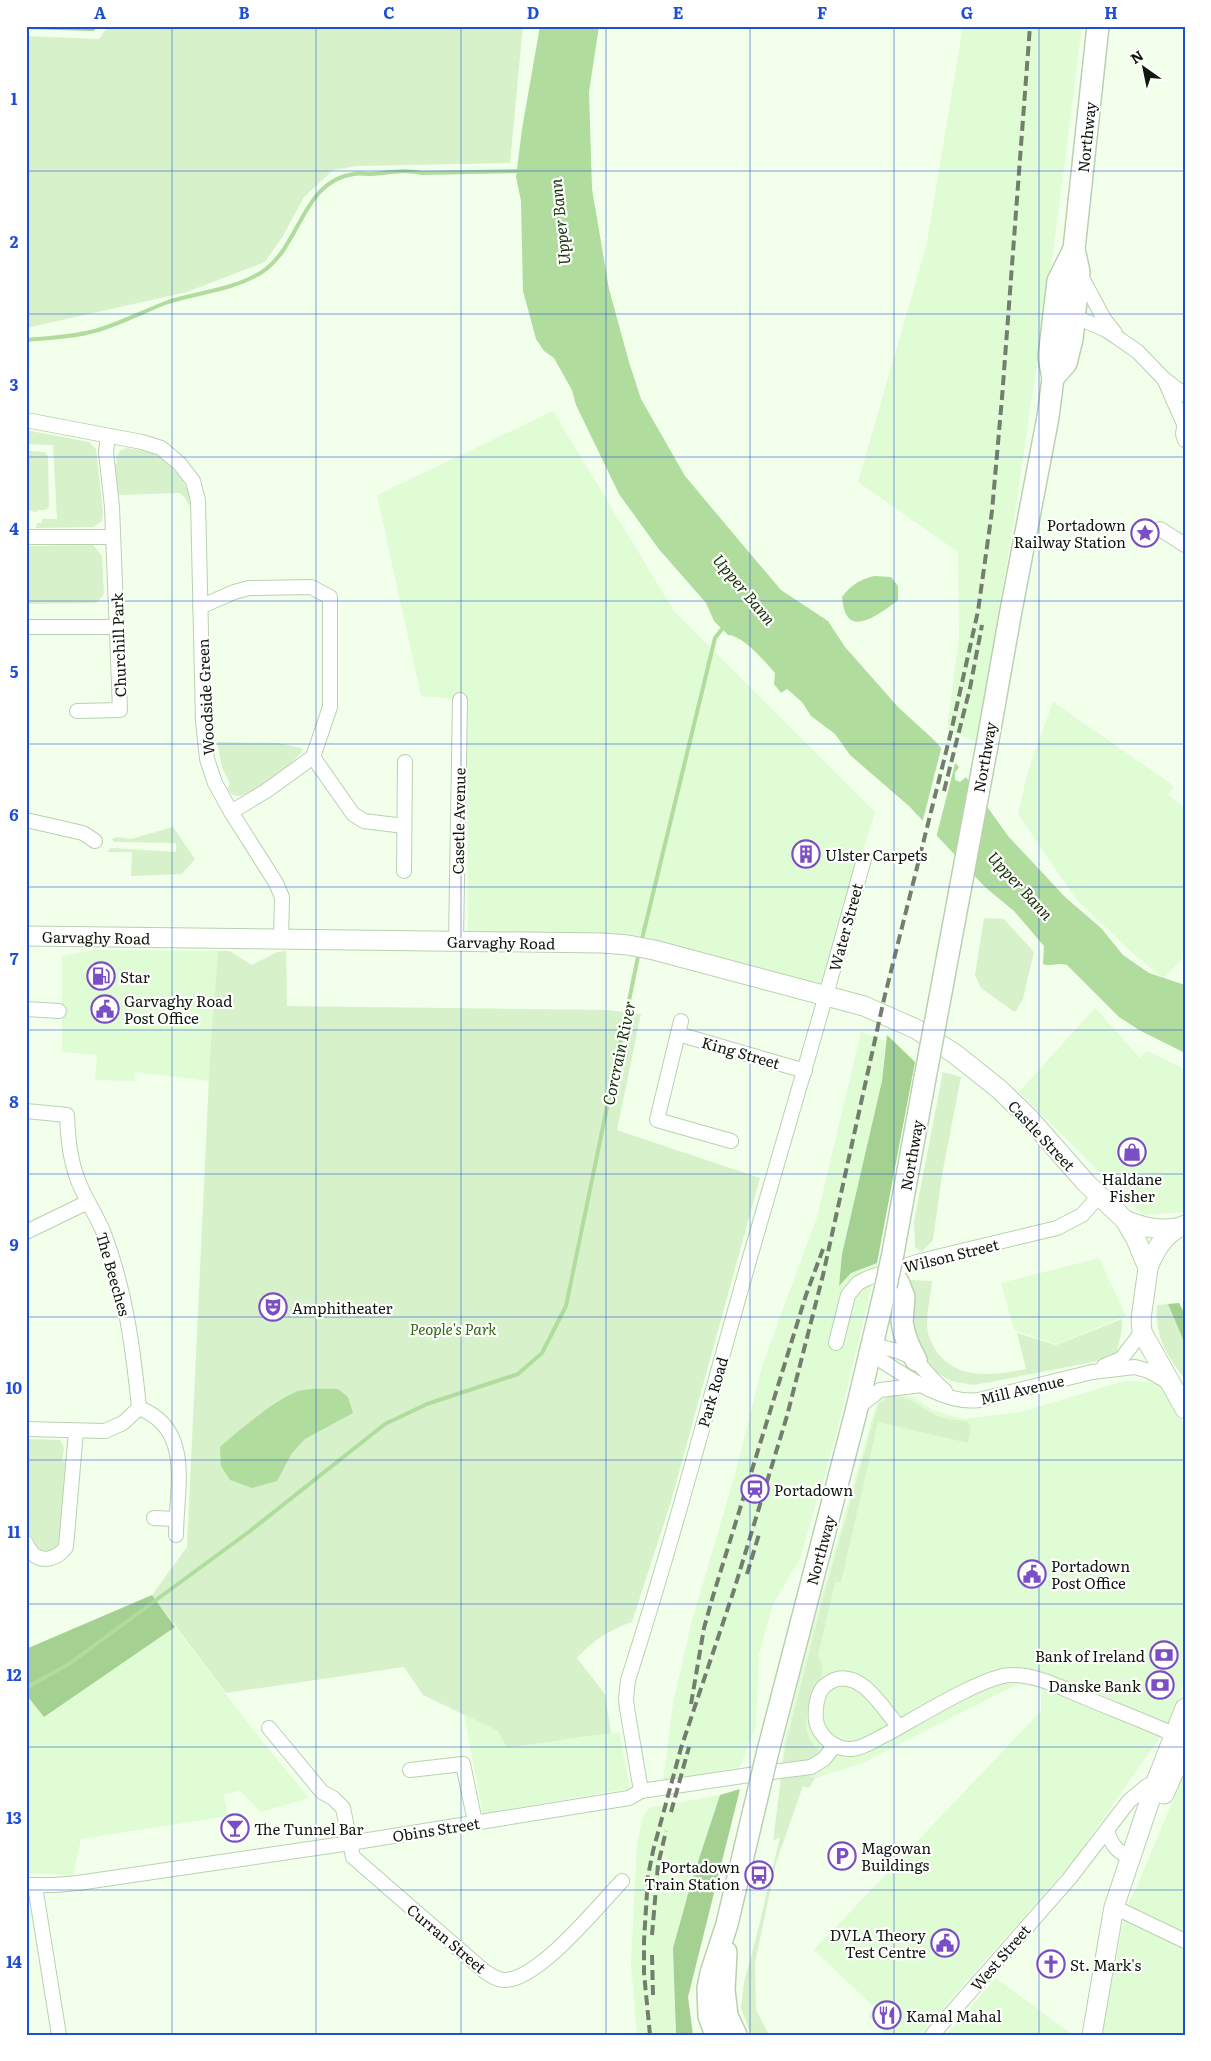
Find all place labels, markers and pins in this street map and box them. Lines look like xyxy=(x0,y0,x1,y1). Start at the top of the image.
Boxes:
place label: Portadown Railway Station xyxy=(1014,513,1126,553)
place icon: Portadown Railway Station xyxy=(1130,518,1160,548)
building icon: Ulster Carpets xyxy=(791,839,821,869)
place label: Ulster Carpets xyxy=(825,843,927,866)
fuel station icon: Star xyxy=(86,961,116,991)
place label: Star xyxy=(120,965,150,988)
place label: Garvaghy Road Post Office xyxy=(124,989,232,1029)
public building icon: Garvaghy Road Post Office xyxy=(90,994,120,1024)
shop icon: Haldane Fisher xyxy=(1117,1137,1147,1167)
place label: Haldane Fisher xyxy=(1102,1167,1162,1207)
theatre icon: Amphitheater xyxy=(258,1292,288,1322)
place label: Amphitheater xyxy=(292,1296,393,1319)
station icon: Portadown xyxy=(740,1474,770,1504)
place label: Portadown xyxy=(774,1478,853,1501)
place label: Portadown Post Office xyxy=(1051,1554,1130,1594)
public building icon: Portadown Post Office xyxy=(1017,1559,1047,1589)
bank icon: Bank of Ireland xyxy=(1149,1640,1179,1670)
place label: Bank of Ireland xyxy=(1035,1644,1145,1667)
bank icon: Danske Bank xyxy=(1145,1670,1175,1700)
place label: Danske Bank xyxy=(1048,1674,1142,1697)
bar icon: The Tunnel Bar xyxy=(220,1813,250,1843)
place label: The Tunnel Bar xyxy=(254,1817,364,1840)
place label: Magowan Buildings xyxy=(861,1836,931,1876)
parking icon: Magowan Buildings xyxy=(827,1841,857,1871)
place label: Portadown Train Station xyxy=(644,1855,740,1895)
bus stop icon: Portadown Train Station xyxy=(744,1860,774,1890)
place label: DVLA Theory Test Centre xyxy=(830,1923,926,1963)
public building icon: DVLA Theory Test Centre xyxy=(930,1928,960,1958)
church icon: St. Mark's xyxy=(1036,1949,1066,1979)
place label: St. Mark's xyxy=(1070,1953,1141,1976)
restaurant icon: Kamal Mahal xyxy=(872,2000,902,2030)
place label: Kamal Mahal xyxy=(906,2004,1002,2027)

